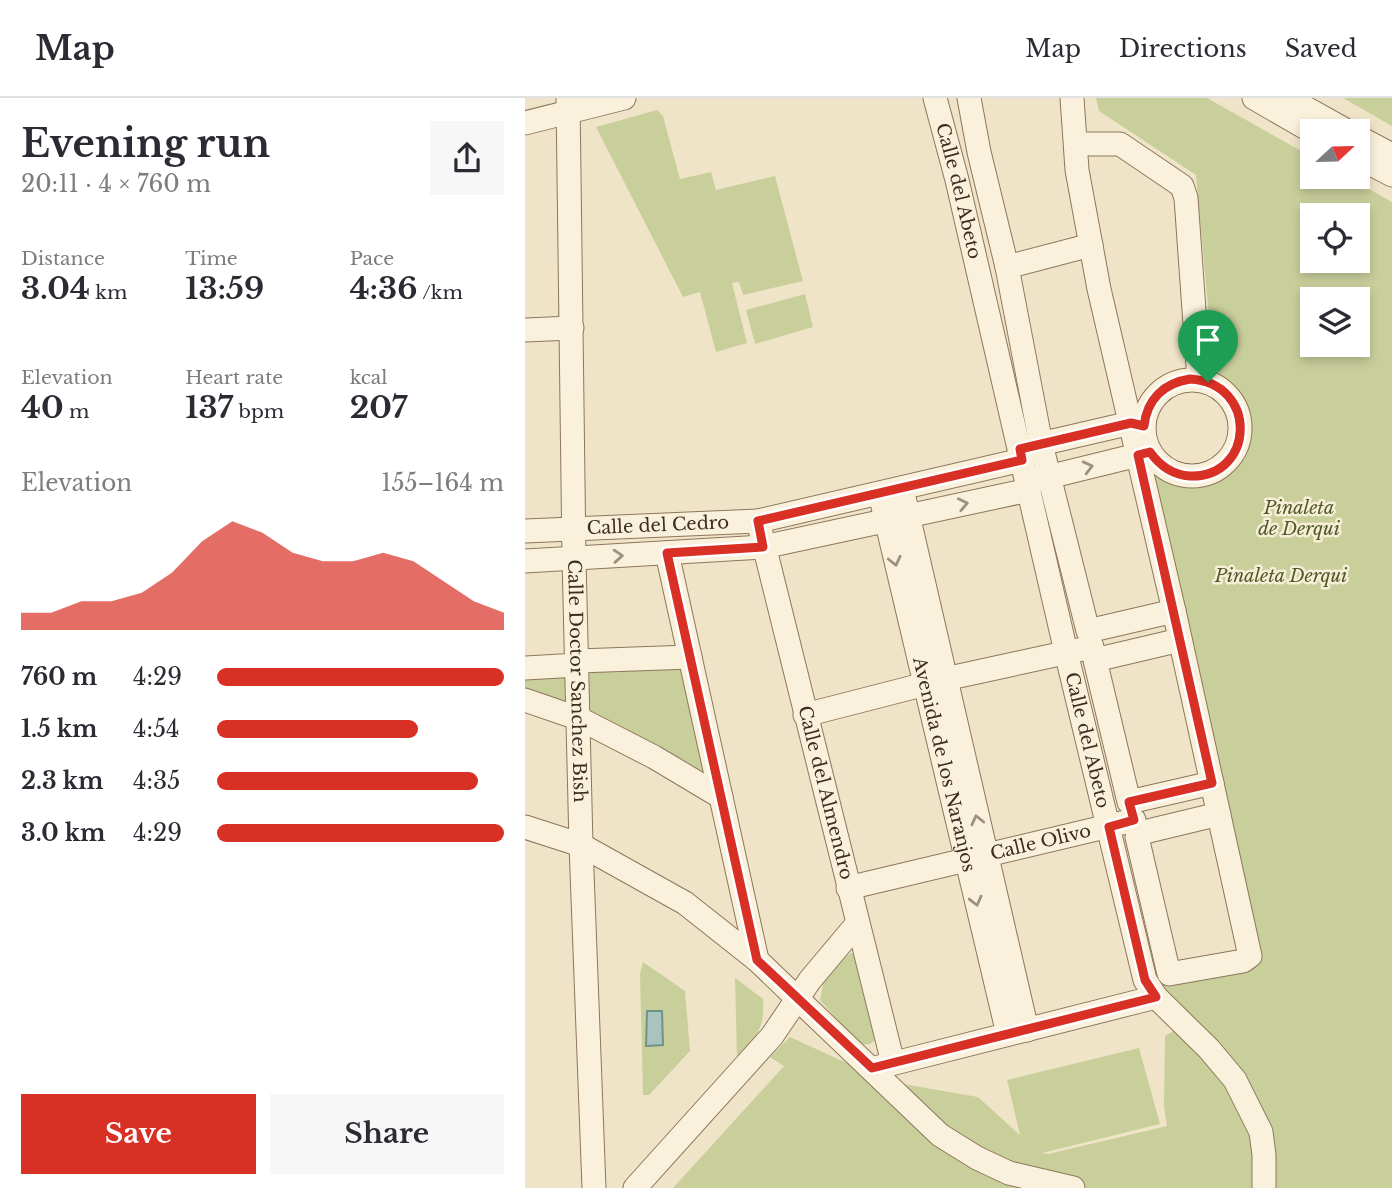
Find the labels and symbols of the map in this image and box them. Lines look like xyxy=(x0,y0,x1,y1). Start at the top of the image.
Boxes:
north arrow xyxy=(1300,119,1370,189)
street label: Calle del Abeto xyxy=(931,121,986,261)
pin xyxy=(1178,310,1238,382)
one-way arrow xyxy=(1082,461,1094,475)
park label: Pinaleta de Derqui xyxy=(1258,497,1341,540)
one-way arrow xyxy=(957,498,969,513)
street label: Calle del Cedro xyxy=(586,511,729,539)
one-way arrow xyxy=(612,549,623,564)
one-way arrow xyxy=(887,555,902,567)
street label: Calle Doctor Sanchez Bish xyxy=(563,559,591,803)
park label: Pinaleta Derqui xyxy=(1214,565,1348,587)
street label: Avenida de los Naranjos xyxy=(908,654,980,874)
street label: Calle del Abeto xyxy=(1060,670,1114,810)
street label: Calle del Almendro xyxy=(793,703,858,882)
one-way arrow xyxy=(971,814,986,826)
street label: Calle Olivo xyxy=(988,820,1093,865)
one-way arrow xyxy=(967,895,982,907)

